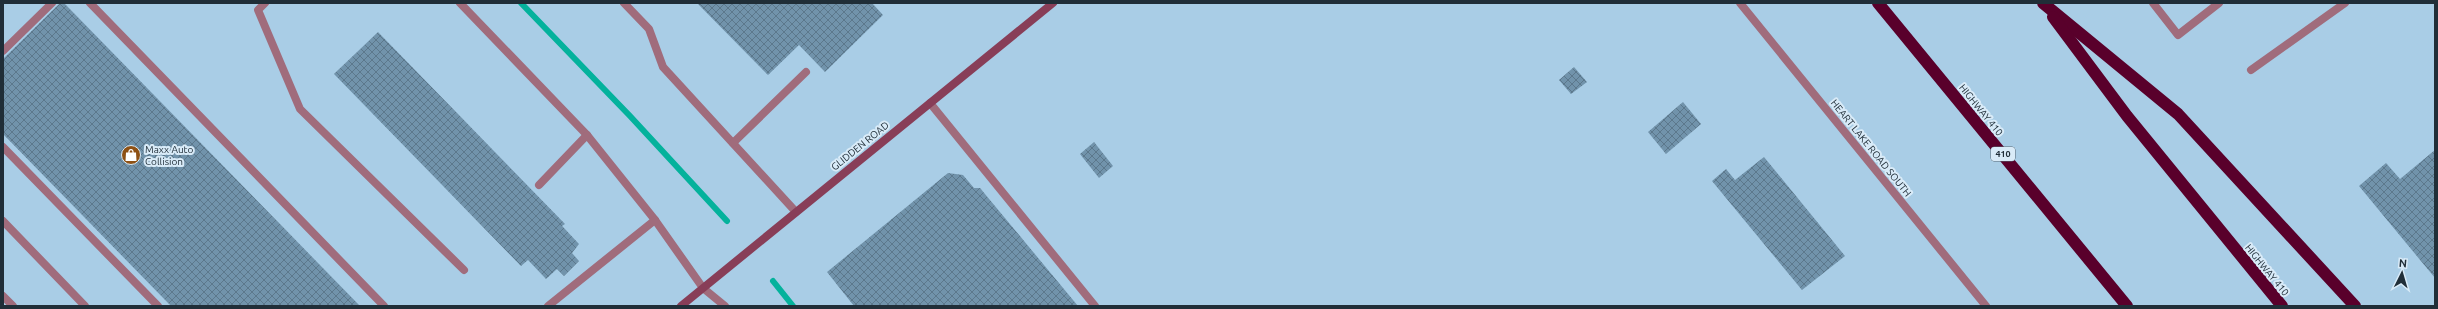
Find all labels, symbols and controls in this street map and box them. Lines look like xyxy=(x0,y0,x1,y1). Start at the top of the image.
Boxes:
street label: HIGHWAY 410 xyxy=(1957,82,2005,138)
street label: HEART LAKE ROAD SOUTH xyxy=(1829,97,1913,199)
street label: GLIDDEN ROAD xyxy=(829,119,891,173)
shop icon: Maxx Auto Collision xyxy=(120,144,142,166)
place label: Maxx Auto Collision xyxy=(145,144,194,167)
road number: 410 xyxy=(1991,147,2015,161)
street label: HIGHWAY 410 xyxy=(2243,242,2291,298)
north arrow xyxy=(2382,253,2422,293)
text: N xyxy=(2398,257,2407,269)

